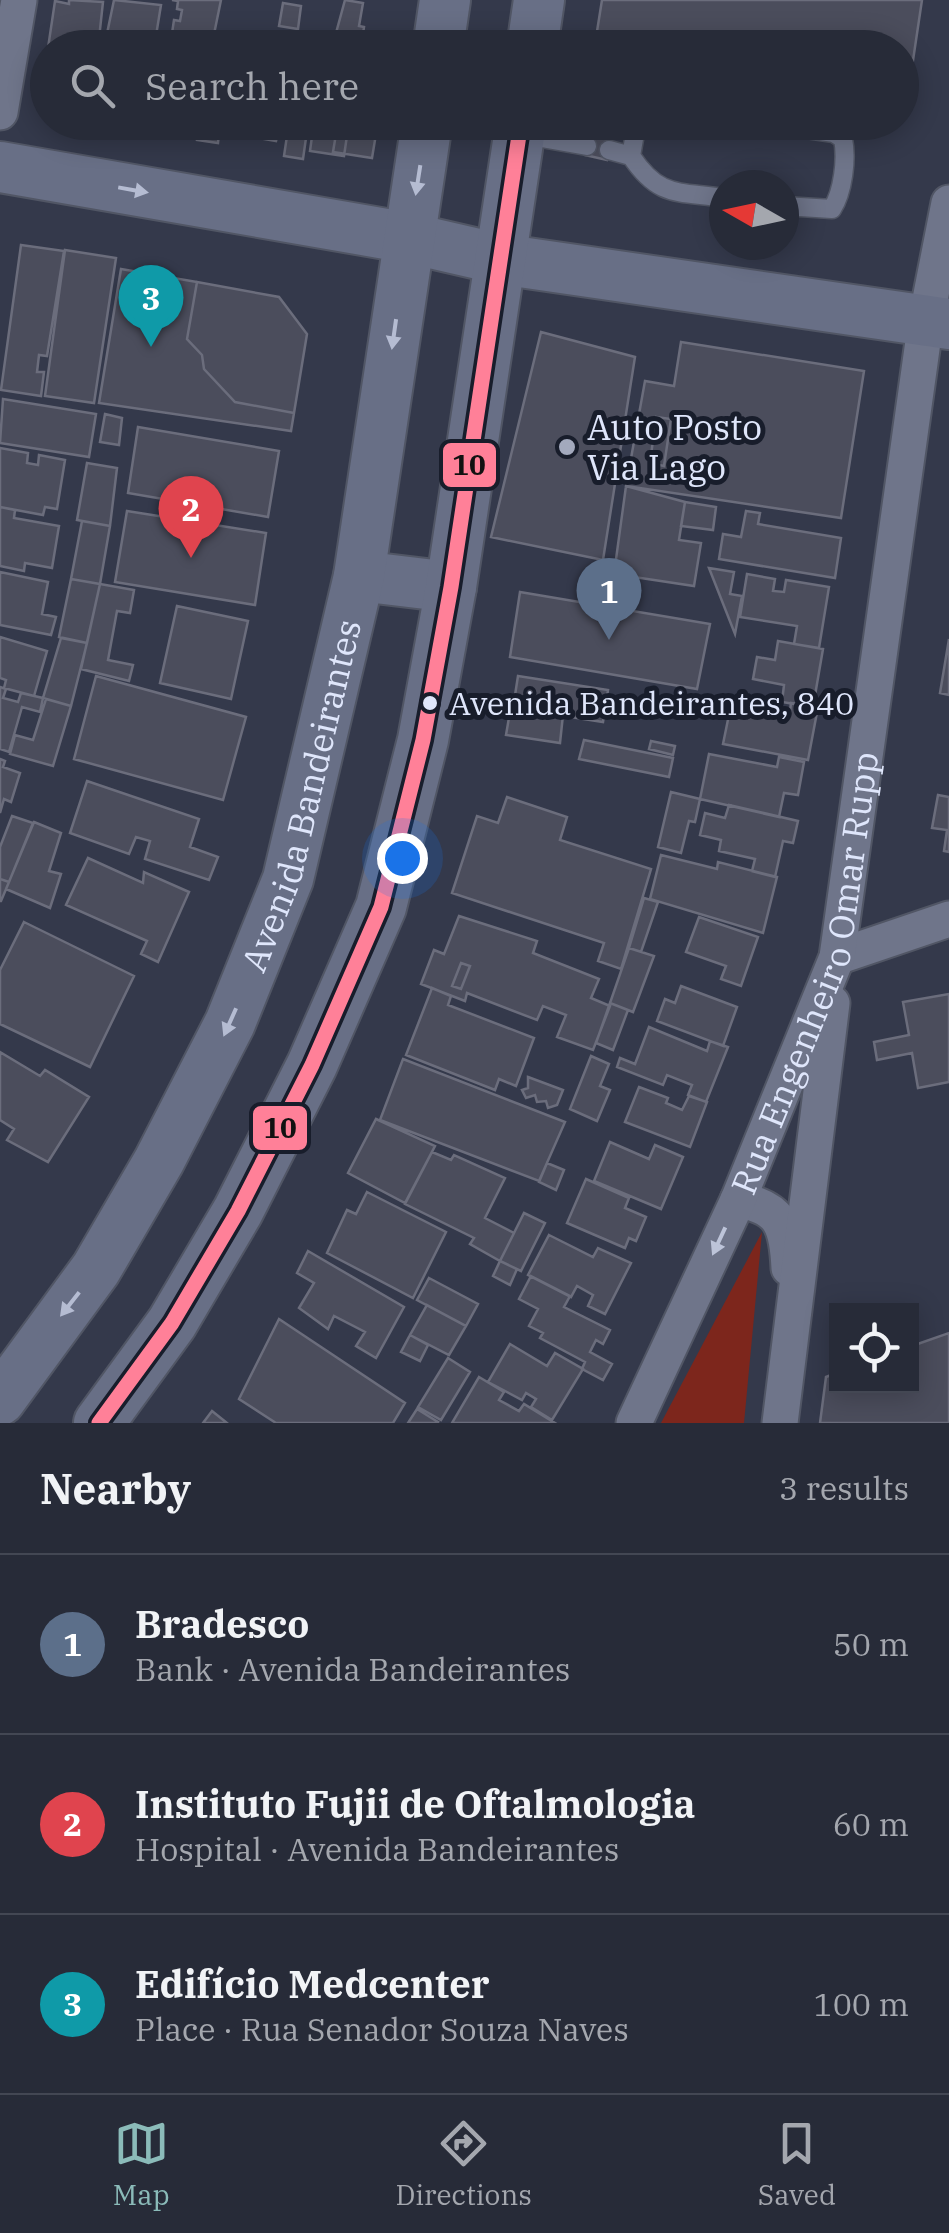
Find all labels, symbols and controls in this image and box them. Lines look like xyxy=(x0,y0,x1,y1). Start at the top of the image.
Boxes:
search box xyxy=(30,30,919,140)
icon: search xyxy=(65,58,120,113)
text: Search here xyxy=(145,61,359,110)
one-way arrow xyxy=(409,165,425,196)
north arrow xyxy=(709,170,799,260)
one-way arrow xyxy=(117,183,149,198)
pin: 3 xyxy=(118,264,184,347)
one-way arrow xyxy=(386,319,402,351)
place label: Auto Posto Via Lago xyxy=(587,404,762,490)
marker: Auto Posto Via Lago xyxy=(556,436,578,458)
line badge: 10 xyxy=(441,441,498,489)
text: 10 xyxy=(452,446,486,483)
pin: 2 xyxy=(158,476,224,558)
pin: 1 xyxy=(576,558,642,640)
street label: Avenida Bandeirantes xyxy=(230,615,371,978)
place label: Avenida Bandeirantes, 840 xyxy=(449,682,854,724)
marker: Avenida Bandeirantes, 840 xyxy=(420,693,440,713)
street label: Rua Engenheiro Omar Rupp xyxy=(720,749,888,1201)
your location xyxy=(377,833,428,884)
one-way arrow xyxy=(221,1008,238,1037)
line badge: 10 xyxy=(251,1104,309,1152)
text: 10 xyxy=(263,1109,297,1146)
one-way arrow xyxy=(710,1227,727,1256)
one-way arrow xyxy=(60,1291,80,1317)
map controls xyxy=(829,1303,919,1393)
button: locate xyxy=(829,1303,919,1393)
text: Nearby xyxy=(40,1461,191,1516)
text: 3 results xyxy=(779,1467,909,1509)
text: Bradesco xyxy=(135,1599,309,1648)
text: 1 xyxy=(63,1623,82,1665)
text: 50 m xyxy=(833,1623,909,1665)
text: Bank · Avenida Bandeirantes xyxy=(135,1648,570,1690)
text: Instituto Fujii de Oftalmologia xyxy=(135,1779,695,1828)
text: 2 xyxy=(63,1803,82,1845)
text: 60 m xyxy=(833,1803,909,1845)
text: Hospital · Avenida Bandeirantes xyxy=(135,1828,619,1870)
text: Edifício Medcenter xyxy=(135,1959,489,2008)
text: 3 xyxy=(63,1983,82,2025)
text: 100 m xyxy=(813,1983,909,2025)
text: Place · Rua Senador Souza Naves xyxy=(135,2008,629,2050)
tab: Map xyxy=(113,2116,170,2213)
tab: Directions xyxy=(395,2116,532,2213)
tab: Saved xyxy=(758,2116,836,2213)

